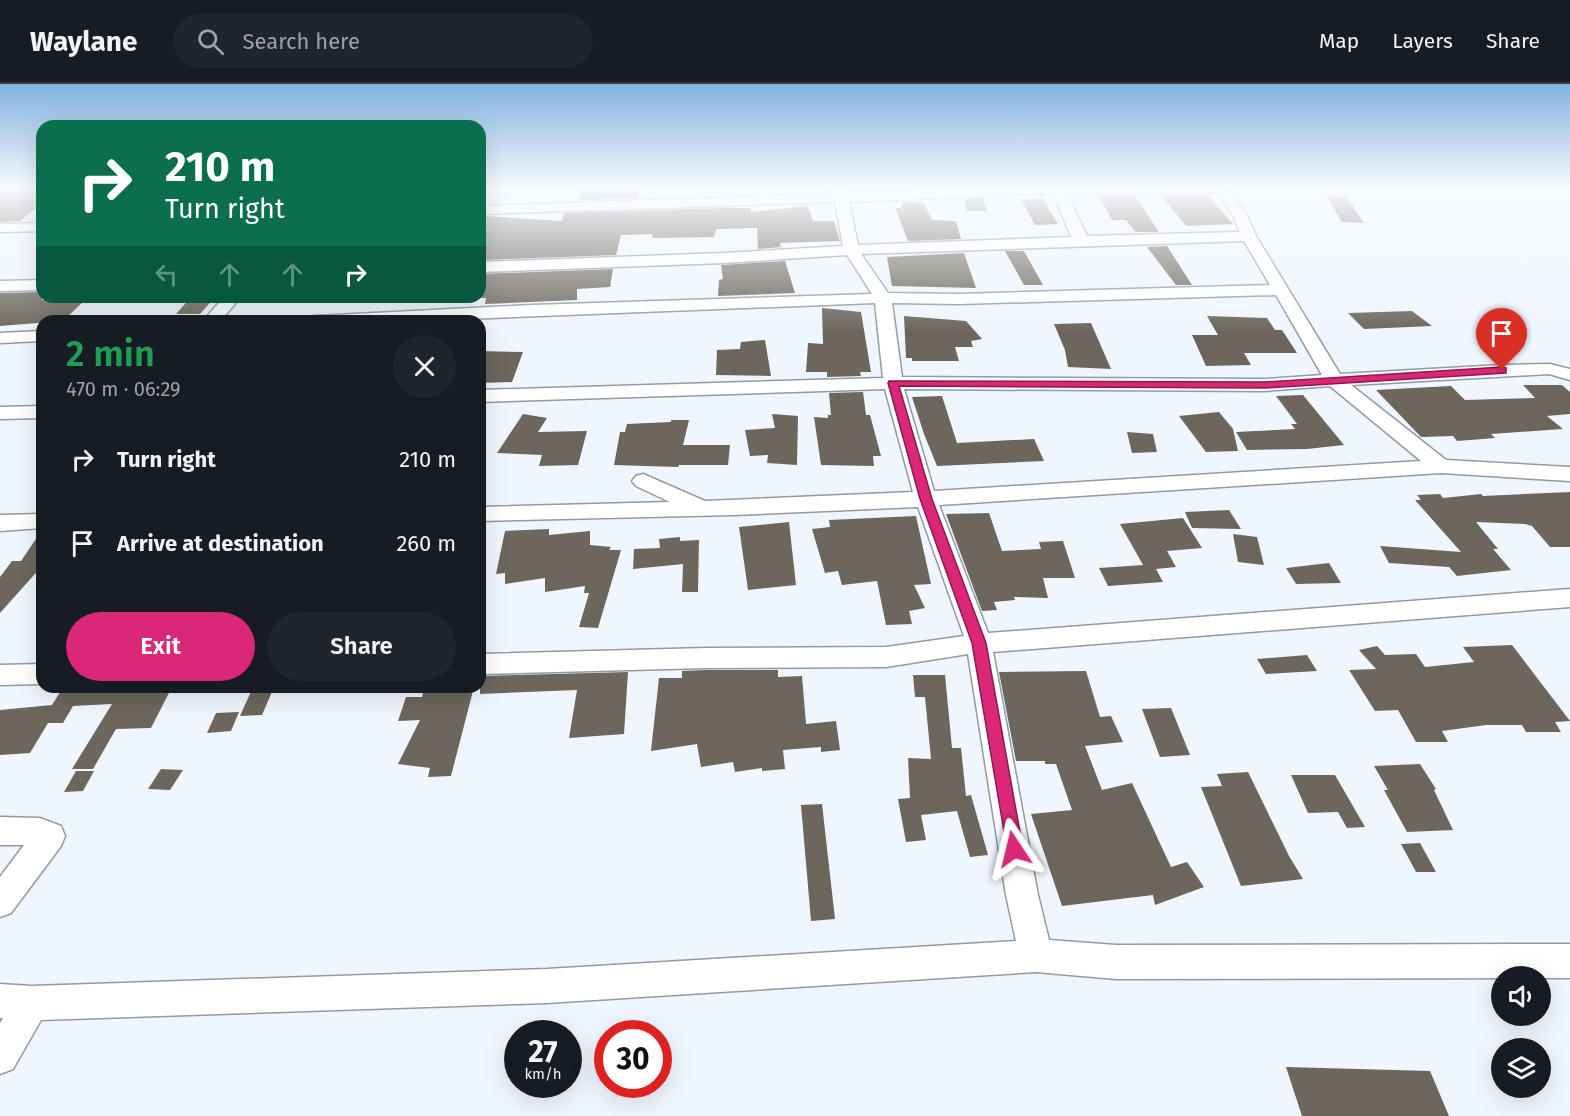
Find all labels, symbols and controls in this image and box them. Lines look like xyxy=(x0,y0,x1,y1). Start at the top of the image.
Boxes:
search box xyxy=(173,14,593,68)
text: Waylane xyxy=(30,25,137,58)
icon: search xyxy=(194,25,227,58)
text: Search here xyxy=(242,28,360,55)
text: Map xyxy=(1319,28,1359,54)
text: Layers xyxy=(1392,28,1453,54)
text: Share xyxy=(1486,28,1540,54)
text: 210 m xyxy=(165,142,275,192)
icon: right xyxy=(66,144,144,222)
text: Turn right xyxy=(165,193,285,225)
icon: left xyxy=(150,258,183,291)
icon: ahead xyxy=(213,258,246,291)
icon: ahead xyxy=(276,258,309,291)
icon: right xyxy=(339,258,372,291)
pin xyxy=(1476,308,1527,370)
icon: arrive xyxy=(1485,317,1518,350)
text: 2 min xyxy=(66,332,155,376)
button: close xyxy=(393,335,456,398)
text: 470 m · 06:29 xyxy=(66,377,181,401)
icon: right xyxy=(66,443,99,476)
text: Turn right xyxy=(117,446,216,473)
text: 210 m xyxy=(399,446,456,473)
icon: arrive xyxy=(66,527,99,560)
text: Arrive at destination xyxy=(117,530,324,557)
text: 260 m xyxy=(396,530,456,557)
button: Exit xyxy=(66,612,255,681)
button: Share xyxy=(267,612,456,681)
position arrow xyxy=(982,817,1046,881)
map controls xyxy=(1491,966,1551,1098)
button: sound xyxy=(1491,966,1551,1026)
speed limit sign: 30 xyxy=(594,1020,672,1098)
text: 27 xyxy=(528,1034,558,1070)
button: layers xyxy=(1491,1038,1551,1098)
text: km/h xyxy=(524,1065,562,1083)

